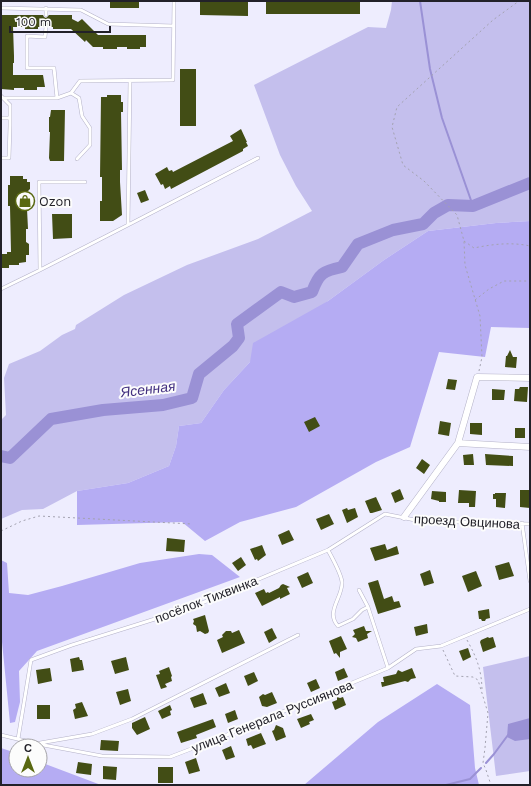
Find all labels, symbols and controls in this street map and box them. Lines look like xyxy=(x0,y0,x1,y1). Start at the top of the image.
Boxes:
scale bar xyxy=(10,8,110,34)
text: 100 m xyxy=(16,15,51,29)
shop icon: Ozon xyxy=(14,190,36,212)
place label: Ozon xyxy=(39,194,71,209)
water label: Ясенная xyxy=(119,378,177,400)
street label: проезд Овцинова xyxy=(414,511,521,532)
street label: посёлок Тихвинка xyxy=(153,573,260,626)
street label: улица Генерала Руссиянова xyxy=(189,677,356,756)
north arrow xyxy=(8,738,48,778)
text: С xyxy=(24,742,32,755)

